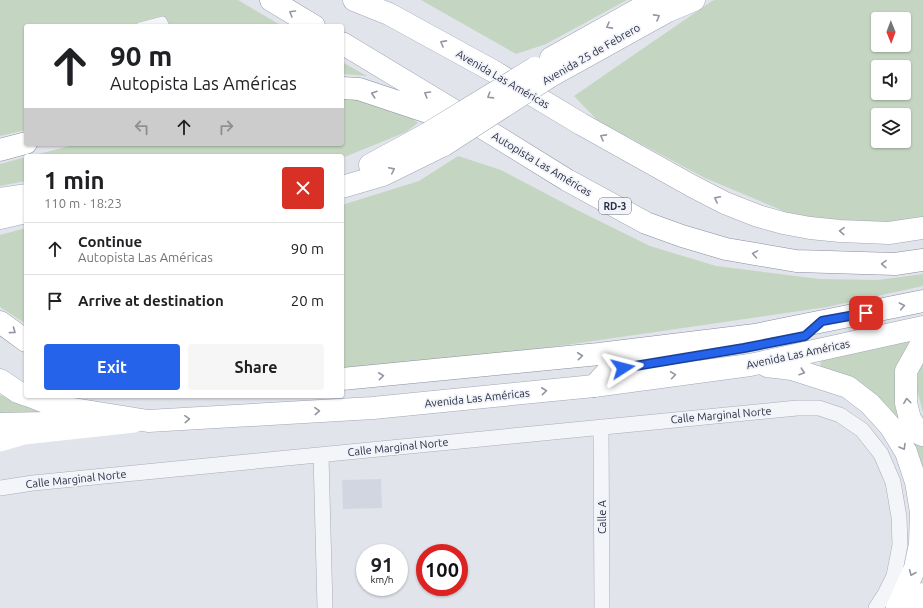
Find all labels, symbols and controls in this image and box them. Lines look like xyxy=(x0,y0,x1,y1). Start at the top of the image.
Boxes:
one-way arrow xyxy=(289,10,296,18)
north arrow xyxy=(871,12,911,52)
map controls xyxy=(871,12,911,148)
one-way arrow xyxy=(652,15,660,22)
street label: Avenida 25 de Febrero xyxy=(540,21,642,87)
one-way arrow xyxy=(606,22,613,29)
icon: ahead xyxy=(44,40,96,92)
text: 90 m xyxy=(110,40,172,71)
one-way arrow xyxy=(439,41,447,48)
street label: Avenida Las Américas xyxy=(454,47,552,111)
button: sound xyxy=(871,60,911,100)
text: Autopista Las Américas xyxy=(110,73,297,93)
one-way arrow xyxy=(371,90,378,99)
one-way arrow xyxy=(487,91,494,98)
one-way arrow xyxy=(424,92,431,99)
button: layers xyxy=(871,108,911,148)
icon: left xyxy=(131,116,153,138)
icon: ahead xyxy=(173,116,195,138)
icon: right xyxy=(215,116,237,138)
street label: Autopista Las Américas xyxy=(490,129,594,199)
one-way arrow xyxy=(600,134,607,141)
text: 1 min xyxy=(44,167,105,194)
button: close xyxy=(282,167,324,209)
one-way arrow xyxy=(388,167,396,175)
text: 110 m · 18:23 xyxy=(44,196,122,210)
one-way arrow xyxy=(714,196,722,204)
road number: RD-3 xyxy=(599,198,631,214)
one-way arrow xyxy=(839,227,845,236)
text: Continue xyxy=(78,233,142,250)
icon: ahead xyxy=(44,238,66,260)
text: 90 m xyxy=(291,240,324,257)
text: Autopista Las Américas xyxy=(78,250,213,264)
one-way arrow xyxy=(752,250,758,259)
one-way arrow xyxy=(881,260,887,268)
icon: arrive xyxy=(44,290,66,312)
text: Arrive at destination xyxy=(78,292,224,309)
text: 20 m xyxy=(291,292,324,309)
pin xyxy=(849,296,883,330)
icon: arrive xyxy=(855,302,877,324)
one-way arrow xyxy=(899,302,905,310)
one-way arrow xyxy=(9,326,16,334)
street label: Avenida Las Américas xyxy=(745,337,851,371)
button: Exit xyxy=(44,344,180,390)
button: Share xyxy=(188,344,324,390)
position arrow xyxy=(602,347,644,389)
one-way arrow xyxy=(577,352,583,361)
one-way arrow xyxy=(799,367,806,376)
one-way arrow xyxy=(378,371,384,380)
one-way arrow xyxy=(670,371,676,380)
street label: Avenida Las Américas xyxy=(424,386,530,409)
one-way arrow xyxy=(541,387,547,396)
one-way arrow xyxy=(902,398,911,404)
street label: Calle Marginal Norte xyxy=(670,405,772,425)
one-way arrow xyxy=(314,407,320,416)
one-way arrow xyxy=(184,414,190,423)
street label: Calle Marginal Norte xyxy=(347,436,449,458)
one-way arrow xyxy=(898,443,905,450)
street label: Calle Marginal Norte xyxy=(25,468,127,490)
street label: Calle A xyxy=(596,499,608,534)
speed limit sign: 100 xyxy=(416,544,468,596)
text: 91 xyxy=(371,553,393,576)
one-way arrow xyxy=(909,569,917,576)
text: km/h xyxy=(370,574,394,585)

